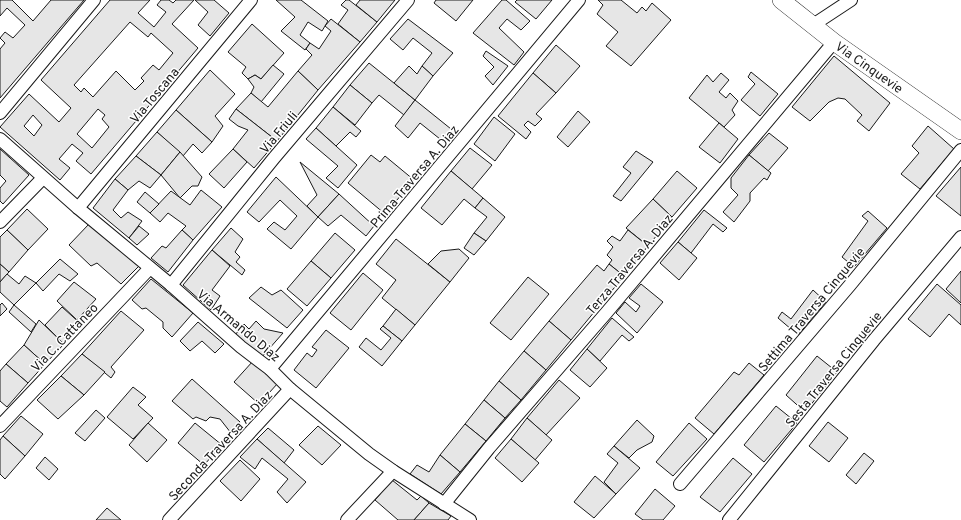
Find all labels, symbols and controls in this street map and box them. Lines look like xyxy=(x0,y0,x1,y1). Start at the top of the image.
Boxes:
street label: Via Cinquevie xyxy=(831,39,905,98)
street label: Via Toscana xyxy=(127,65,184,128)
street label: Via Friuli xyxy=(257,109,302,158)
street label: Prima Traversa A. Diaz xyxy=(368,123,463,232)
street label: Terza Traversa A. Diaz xyxy=(584,212,677,319)
street label: Settima Traversa Cinquevie xyxy=(756,245,869,376)
street label: Via Armando Diaz xyxy=(193,287,283,366)
street label: Via C. Cattaneo xyxy=(29,301,102,376)
street label: Sesta Traversa Cinquevie xyxy=(783,309,886,431)
street label: Seconda Traversa A. Diaz xyxy=(166,388,277,505)

